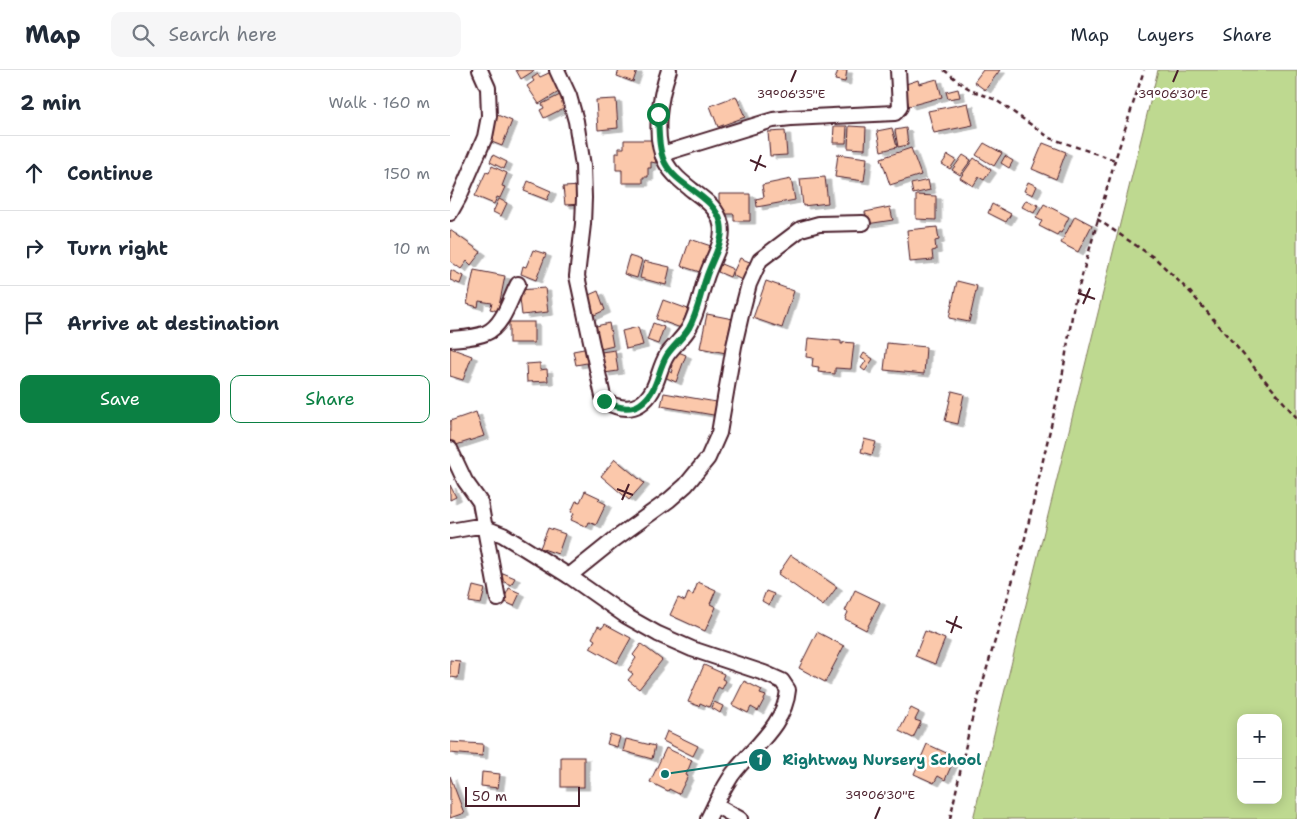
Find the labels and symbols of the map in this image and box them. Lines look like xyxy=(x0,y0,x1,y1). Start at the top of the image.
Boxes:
text: 39°06'35"E xyxy=(757,86,825,102)
text: 39°06'30"E xyxy=(1138,86,1208,102)
route start xyxy=(647,103,670,126)
route end xyxy=(593,390,616,413)
callout: Rightway Nursery School xyxy=(747,745,991,775)
text: 1 xyxy=(757,750,764,770)
text: Rightway Nursery School xyxy=(782,750,982,770)
scale bar xyxy=(465,784,580,807)
text: 39°06'30"E xyxy=(845,787,915,803)

